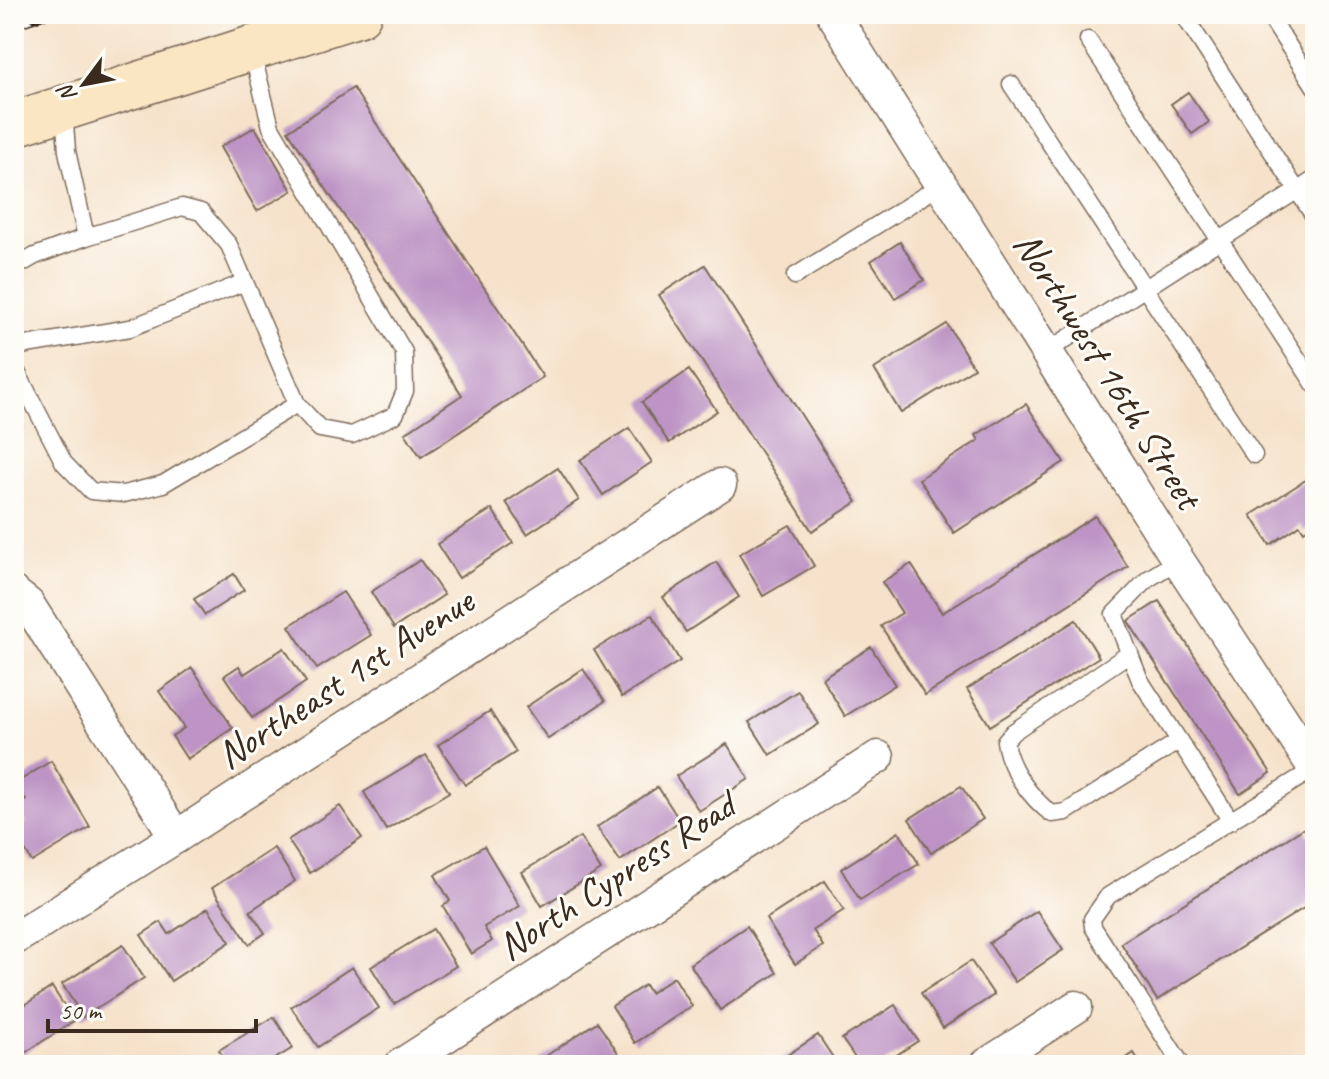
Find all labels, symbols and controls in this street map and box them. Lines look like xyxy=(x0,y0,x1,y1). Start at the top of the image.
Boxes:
north arrow xyxy=(44,44,124,124)
text: N xyxy=(51,78,83,107)
street label: Northwest 16th Street xyxy=(1003,222,1215,521)
street label: Northeast 1st Avenue xyxy=(207,575,485,780)
street label: North Cypress Road xyxy=(488,778,749,971)
scale bar xyxy=(48,983,256,1033)
text: 50 m xyxy=(60,996,103,1026)

